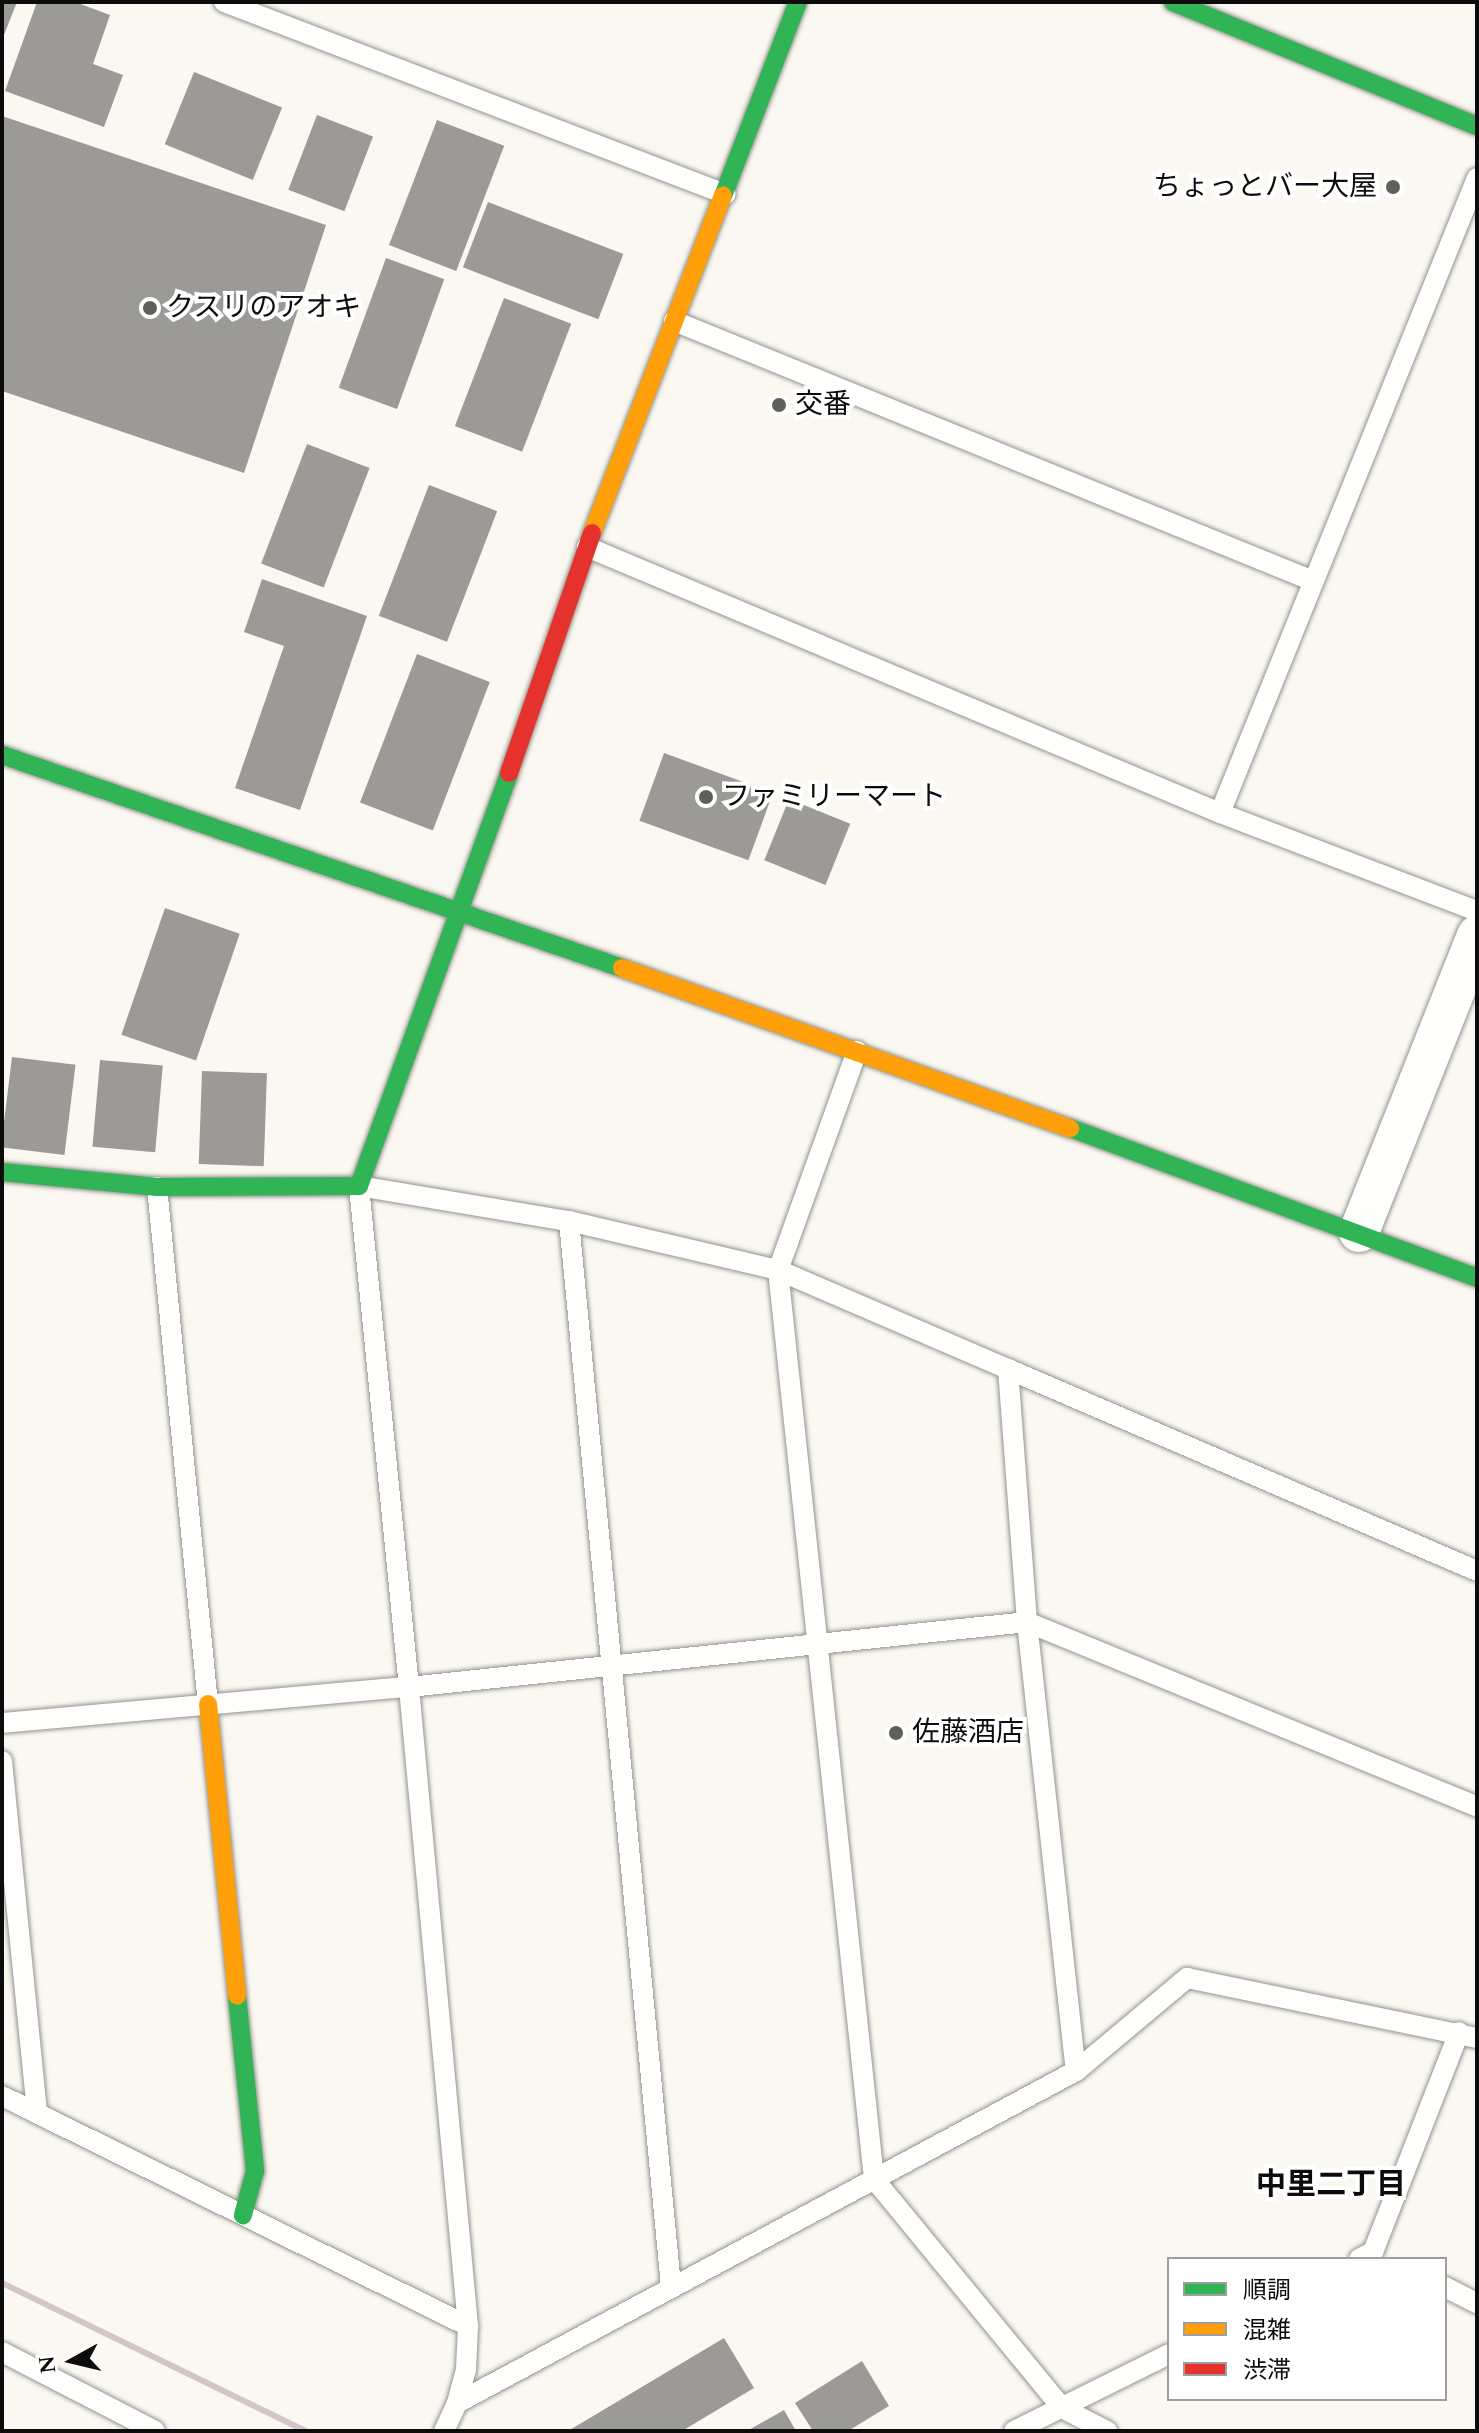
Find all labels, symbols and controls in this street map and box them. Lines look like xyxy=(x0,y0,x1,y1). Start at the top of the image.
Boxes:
place label: ちょっとバー大屋 xyxy=(1153,170,1377,204)
marker: ちょっとバー大屋 xyxy=(1384,178,1402,196)
place label: クスリのアオキ xyxy=(166,291,362,325)
marker: クスリのアオキ xyxy=(141,299,159,317)
place label: 交番 xyxy=(795,388,851,422)
marker: 交番 xyxy=(770,396,788,414)
place label: ファミリーマート xyxy=(722,780,946,814)
marker: ファミリーマート xyxy=(697,788,715,806)
place label: 佐藤酒店 xyxy=(912,1716,1024,1750)
marker: 佐藤酒店 xyxy=(887,1724,905,1742)
district label: 中里二丁目 xyxy=(1256,2167,1406,2203)
legend xyxy=(1167,2257,1447,2401)
text: 順調 xyxy=(1243,2273,1291,2309)
text: 混雑 xyxy=(1243,2313,1291,2349)
north arrow xyxy=(32,2321,112,2401)
text: N xyxy=(30,2353,65,2376)
text: 渋滞 xyxy=(1243,2353,1291,2389)

